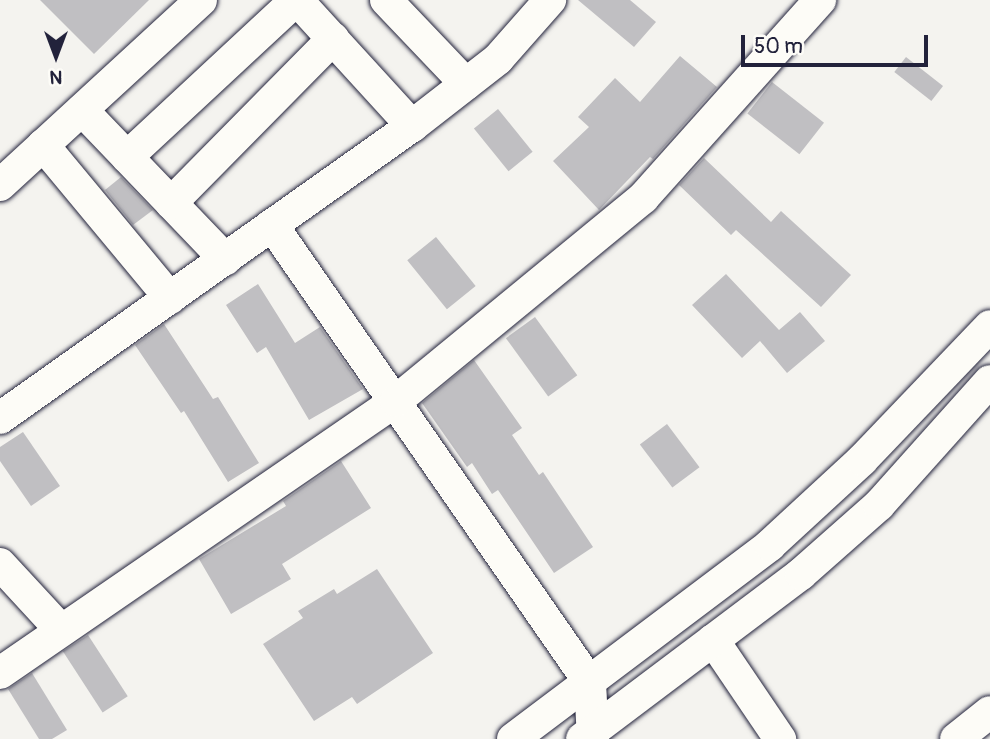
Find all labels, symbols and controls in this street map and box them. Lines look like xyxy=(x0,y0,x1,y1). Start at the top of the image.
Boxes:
north arrow xyxy=(21,21,91,91)
scale bar xyxy=(745,21,932,65)
text: 50 m xyxy=(754,33,803,60)
text: N xyxy=(50,65,62,89)

